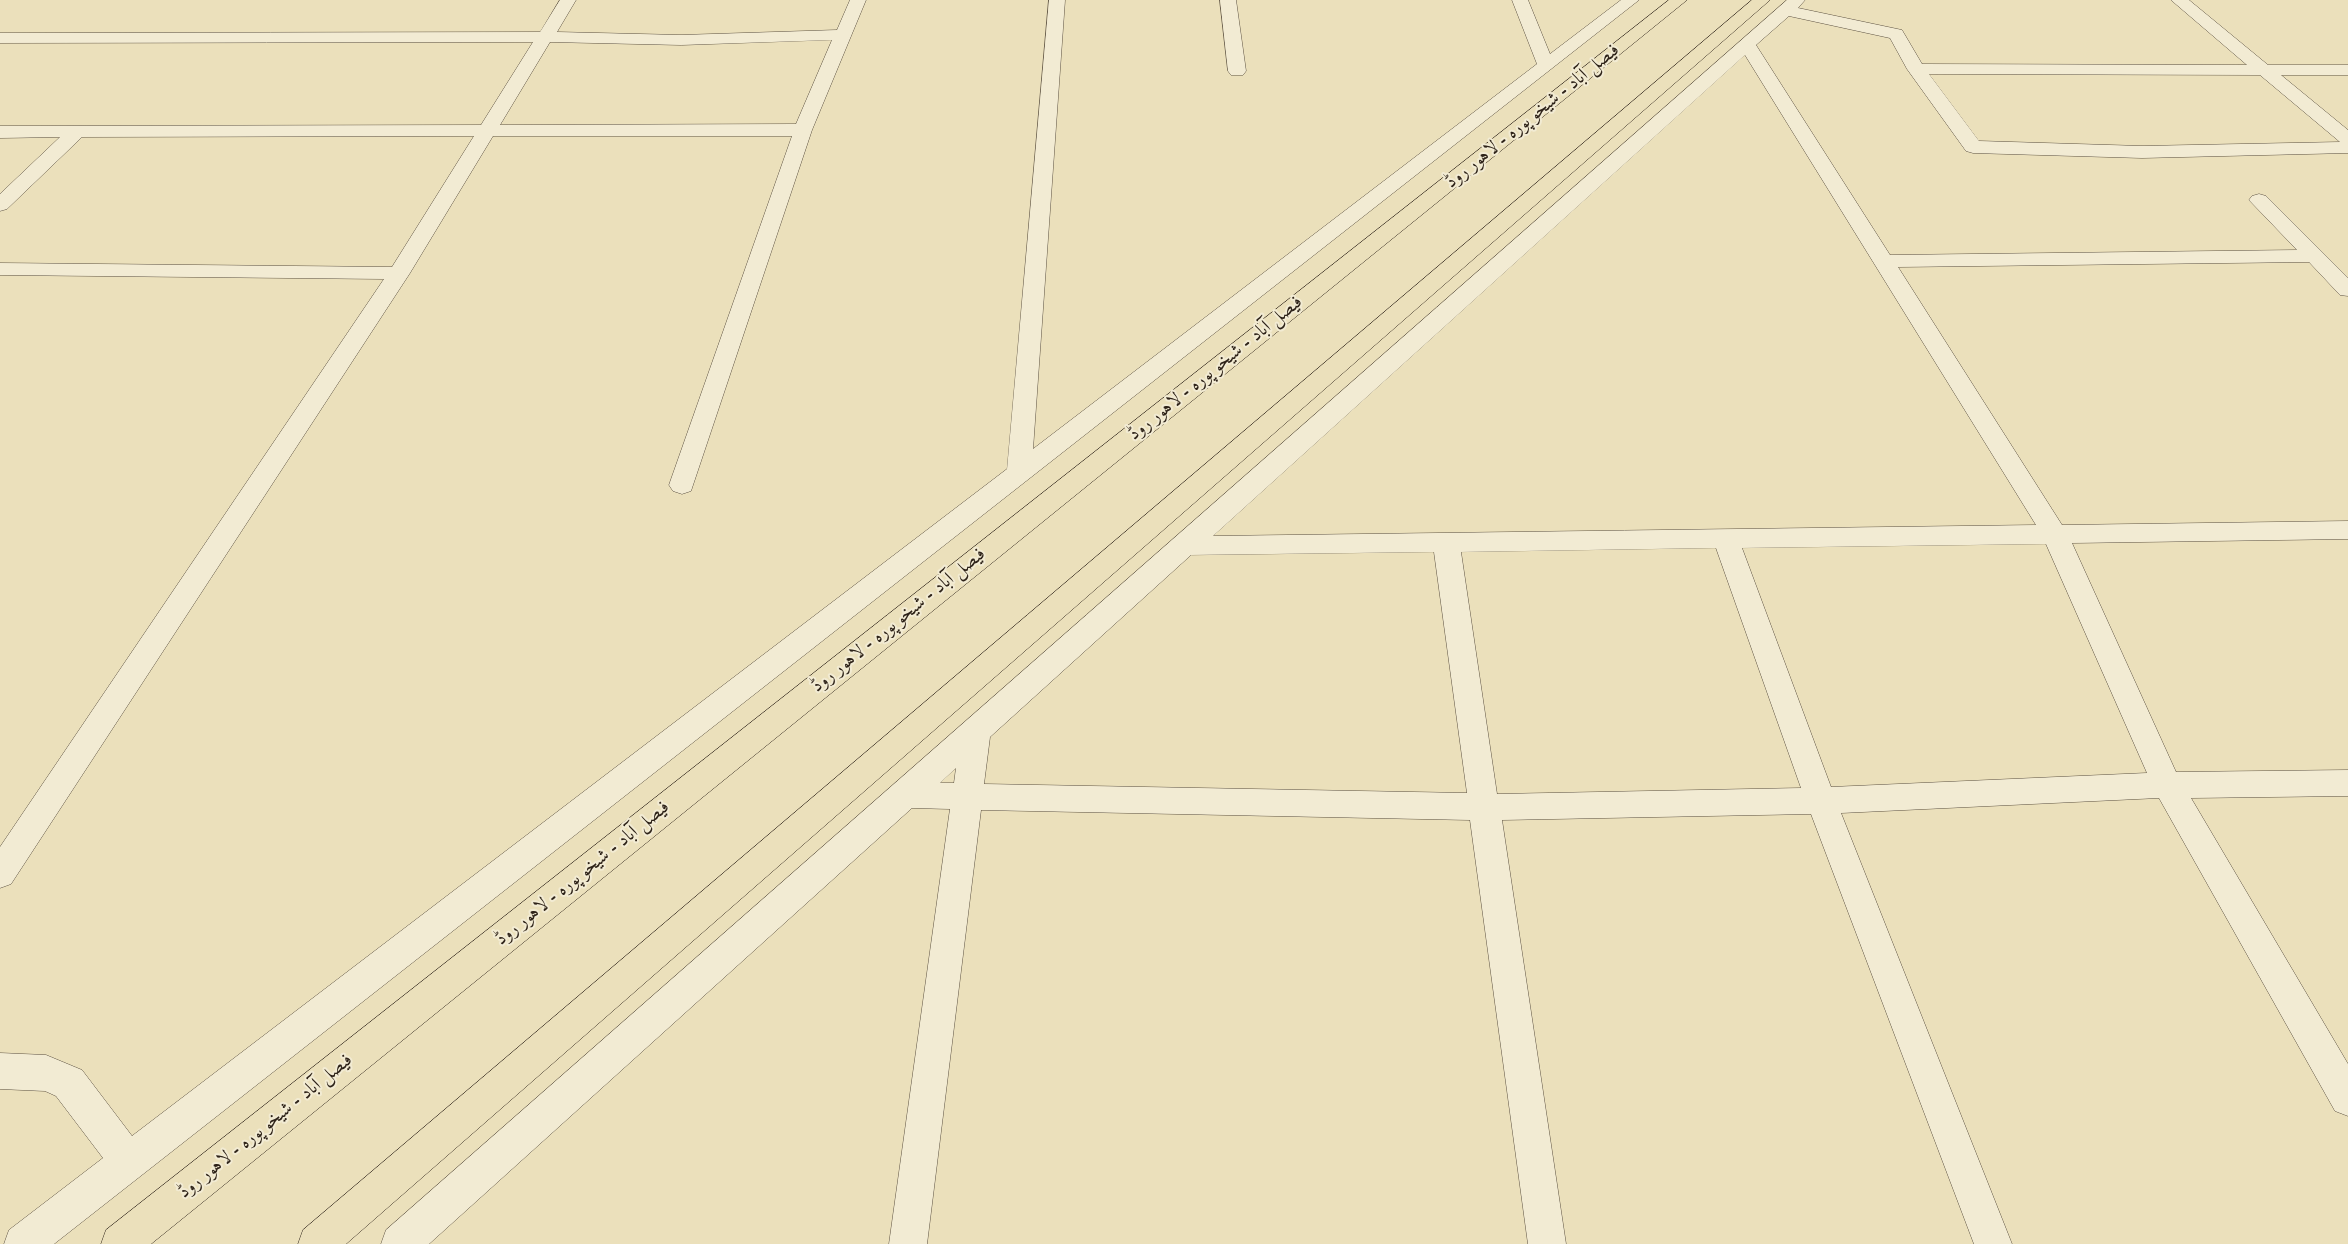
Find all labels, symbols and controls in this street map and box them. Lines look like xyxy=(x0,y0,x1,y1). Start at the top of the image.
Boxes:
street label: فیصل آباد - شیخو پورہ - لاہور روڈ xyxy=(1441,40,1625,194)
street label: فیصل آباد - شیخو پورہ - لاہور روڈ xyxy=(1124,292,1308,446)
street label: فیصل آباد - شیخو پورہ - لاہور روڈ xyxy=(807,544,991,698)
street label: فیصل آباد - شیخو پورہ - لاہور روڈ xyxy=(491,797,675,951)
street label: فیصل آباد - شیخو پورہ - لاہور روڈ xyxy=(174,1050,358,1204)

